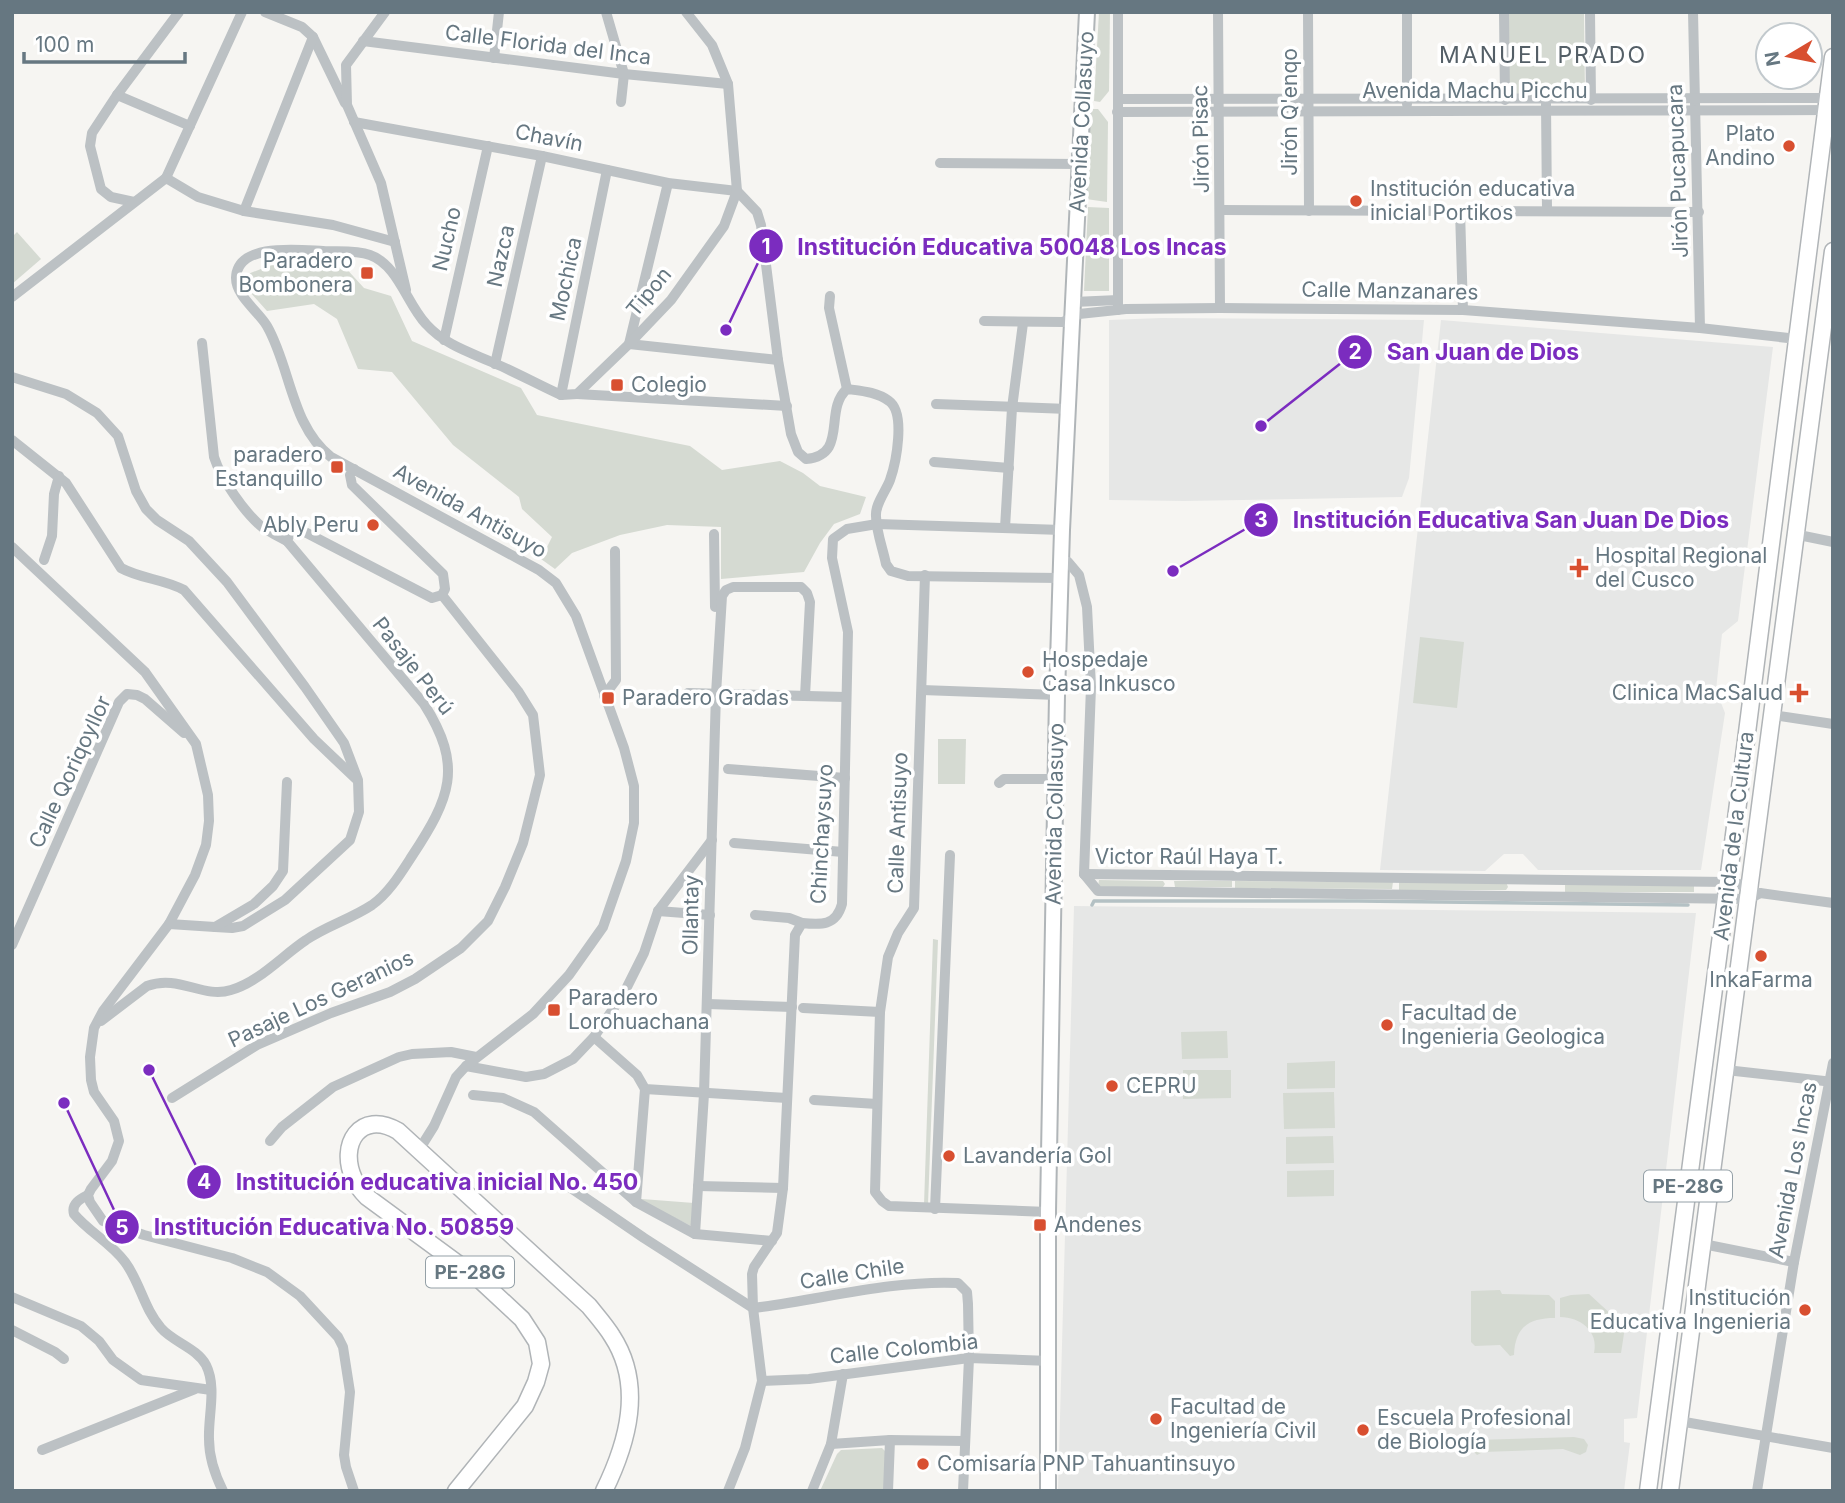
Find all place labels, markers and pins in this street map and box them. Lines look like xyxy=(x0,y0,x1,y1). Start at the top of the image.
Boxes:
place label: Plato Andino xyxy=(1705,121,1775,170)
marker: Plato Andino xyxy=(1781,138,1797,154)
place label: Institución educativa inicial Portikos xyxy=(1370,176,1575,225)
marker: Institución educativa inicial Portikos xyxy=(1348,193,1364,209)
callout: Institución Educativa 50048 Los Incas xyxy=(749,224,1241,268)
place label: Paradero Bombonera xyxy=(238,248,353,297)
marker: Paradero Bombonera xyxy=(359,265,375,281)
callout: San Juan de Dios xyxy=(1338,330,1593,374)
place label: Colegio xyxy=(631,372,707,397)
marker: Colegio xyxy=(609,377,625,393)
place label: paradero Estanquillo xyxy=(215,442,323,491)
marker: paradero Estanquillo xyxy=(329,459,345,475)
callout: Institución Educativa San Juan De Dios xyxy=(1244,498,1743,542)
place label: Ably Peru xyxy=(263,512,359,537)
marker: Ably Peru xyxy=(365,517,381,533)
place label: Hospital Regional del Cusco xyxy=(1595,543,1767,592)
marker: Hospital Regional del Cusco xyxy=(1569,558,1589,578)
place label: Hospedaje Casa Inkusco xyxy=(1042,647,1176,696)
marker: Hospedaje Casa Inkusco xyxy=(1020,664,1036,680)
place label: Clinica MacSalud xyxy=(1612,680,1783,705)
marker: Clinica MacSalud xyxy=(1789,683,1809,703)
place label: Paradero Gradas xyxy=(622,685,789,710)
marker: Paradero Gradas xyxy=(600,690,616,706)
marker: InkaFarma xyxy=(1753,948,1769,964)
place label: InkaFarma xyxy=(1709,967,1813,992)
place label: Paradero Lorohuachana xyxy=(568,985,710,1034)
place label: Facultad de Ingenieria Geologica xyxy=(1401,1000,1605,1049)
marker: Paradero Lorohuachana xyxy=(546,1002,562,1018)
marker: Facultad de Ingenieria Geologica xyxy=(1379,1017,1395,1033)
place label: CEPRU xyxy=(1126,1073,1197,1098)
marker: CEPRU xyxy=(1104,1078,1120,1094)
place label: Lavandería Gol xyxy=(963,1143,1112,1168)
marker: Lavandería Gol xyxy=(941,1148,957,1164)
callout: Institución educativa inicial No. 450 xyxy=(186,1160,652,1204)
callout: Institución Educativa No. 50859 xyxy=(105,1205,529,1249)
place label: Andenes xyxy=(1054,1212,1142,1237)
marker: Andenes xyxy=(1032,1217,1048,1233)
place label: Institución Educativa Ingenieria xyxy=(1590,1285,1791,1334)
marker: Institución Educativa Ingenieria xyxy=(1797,1302,1813,1318)
place label: Facultad de Ingeniería Civil xyxy=(1170,1394,1316,1443)
place label: Escuela Profesional de Biología xyxy=(1377,1405,1571,1454)
marker: Facultad de Ingeniería Civil xyxy=(1148,1411,1164,1427)
marker: Escuela Profesional de Biología xyxy=(1355,1422,1371,1438)
place label: Comisaría PNP Tahuantinsuyo xyxy=(937,1451,1236,1476)
marker: Comisaría PNP Tahuantinsuyo xyxy=(915,1456,931,1472)

